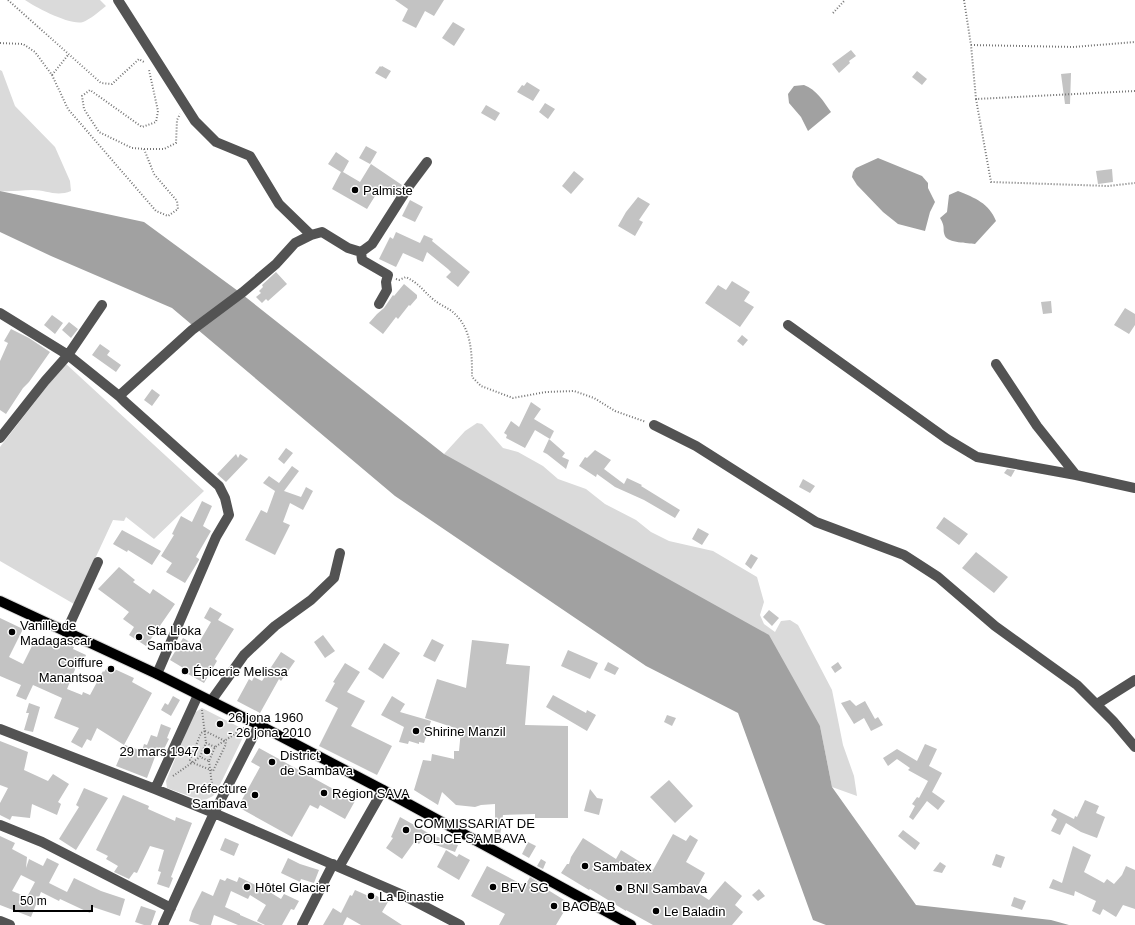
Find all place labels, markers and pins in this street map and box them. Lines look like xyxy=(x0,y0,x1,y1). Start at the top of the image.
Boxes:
place label: Palmiste xyxy=(363,183,413,198)
marker: Palmiste xyxy=(350,185,360,195)
place label: Vanille de Madagascar xyxy=(20,618,92,648)
place label: Sta Lioka Sambava xyxy=(147,623,203,653)
marker: Vanille de Madagascar xyxy=(7,627,17,637)
marker: Sta Lioka Sambava xyxy=(134,632,144,642)
place label: Coiffure Manantsoa xyxy=(39,655,104,685)
marker: Coiffure Manantsoa xyxy=(106,664,116,674)
place label: Épicerie Melissa xyxy=(193,664,288,679)
marker: Épicerie Melissa xyxy=(180,666,190,676)
place label: 26 jona 1960 - 26 jona 2010 xyxy=(228,710,311,740)
marker: 26 jona 1960 - 26 jona 2010 xyxy=(215,719,225,729)
place label: Shirine Manzil xyxy=(424,724,506,739)
marker: Shirine Manzil xyxy=(411,726,421,736)
place label: 29 mars 1947 xyxy=(120,744,199,759)
marker: 29 mars 1947 xyxy=(202,746,212,756)
place label: District de Sambava xyxy=(280,748,354,778)
marker: District de Sambava xyxy=(267,757,277,767)
place label: Préfecture Sambava xyxy=(187,781,248,811)
place label: Région SAVA xyxy=(332,786,410,801)
marker: Région SAVA xyxy=(319,788,329,798)
marker: Préfecture Sambava xyxy=(250,790,260,800)
place label: COMMISSARIAT DE POLICE SAMBAVA xyxy=(414,816,535,846)
marker: COMMISSARIAT DE POLICE SAMBAVA xyxy=(401,825,411,835)
place label: Sambatex xyxy=(593,859,652,874)
marker: Sambatex xyxy=(580,861,590,871)
place label: Hôtel Glacier xyxy=(255,880,331,895)
place label: BFV SG xyxy=(501,880,549,895)
place label: BNI Sambava xyxy=(627,881,708,896)
marker: Hôtel Glacier xyxy=(242,882,252,892)
marker: BFV SG xyxy=(488,882,498,892)
marker: BNI Sambava xyxy=(614,883,624,893)
place label: La Dinastie xyxy=(379,889,444,904)
marker: La Dinastie xyxy=(366,891,376,901)
place label: BAOBAB xyxy=(562,899,615,914)
marker: BAOBAB xyxy=(549,901,559,911)
place label: Le Baladin xyxy=(664,904,725,919)
marker: Le Baladin xyxy=(651,906,661,916)

